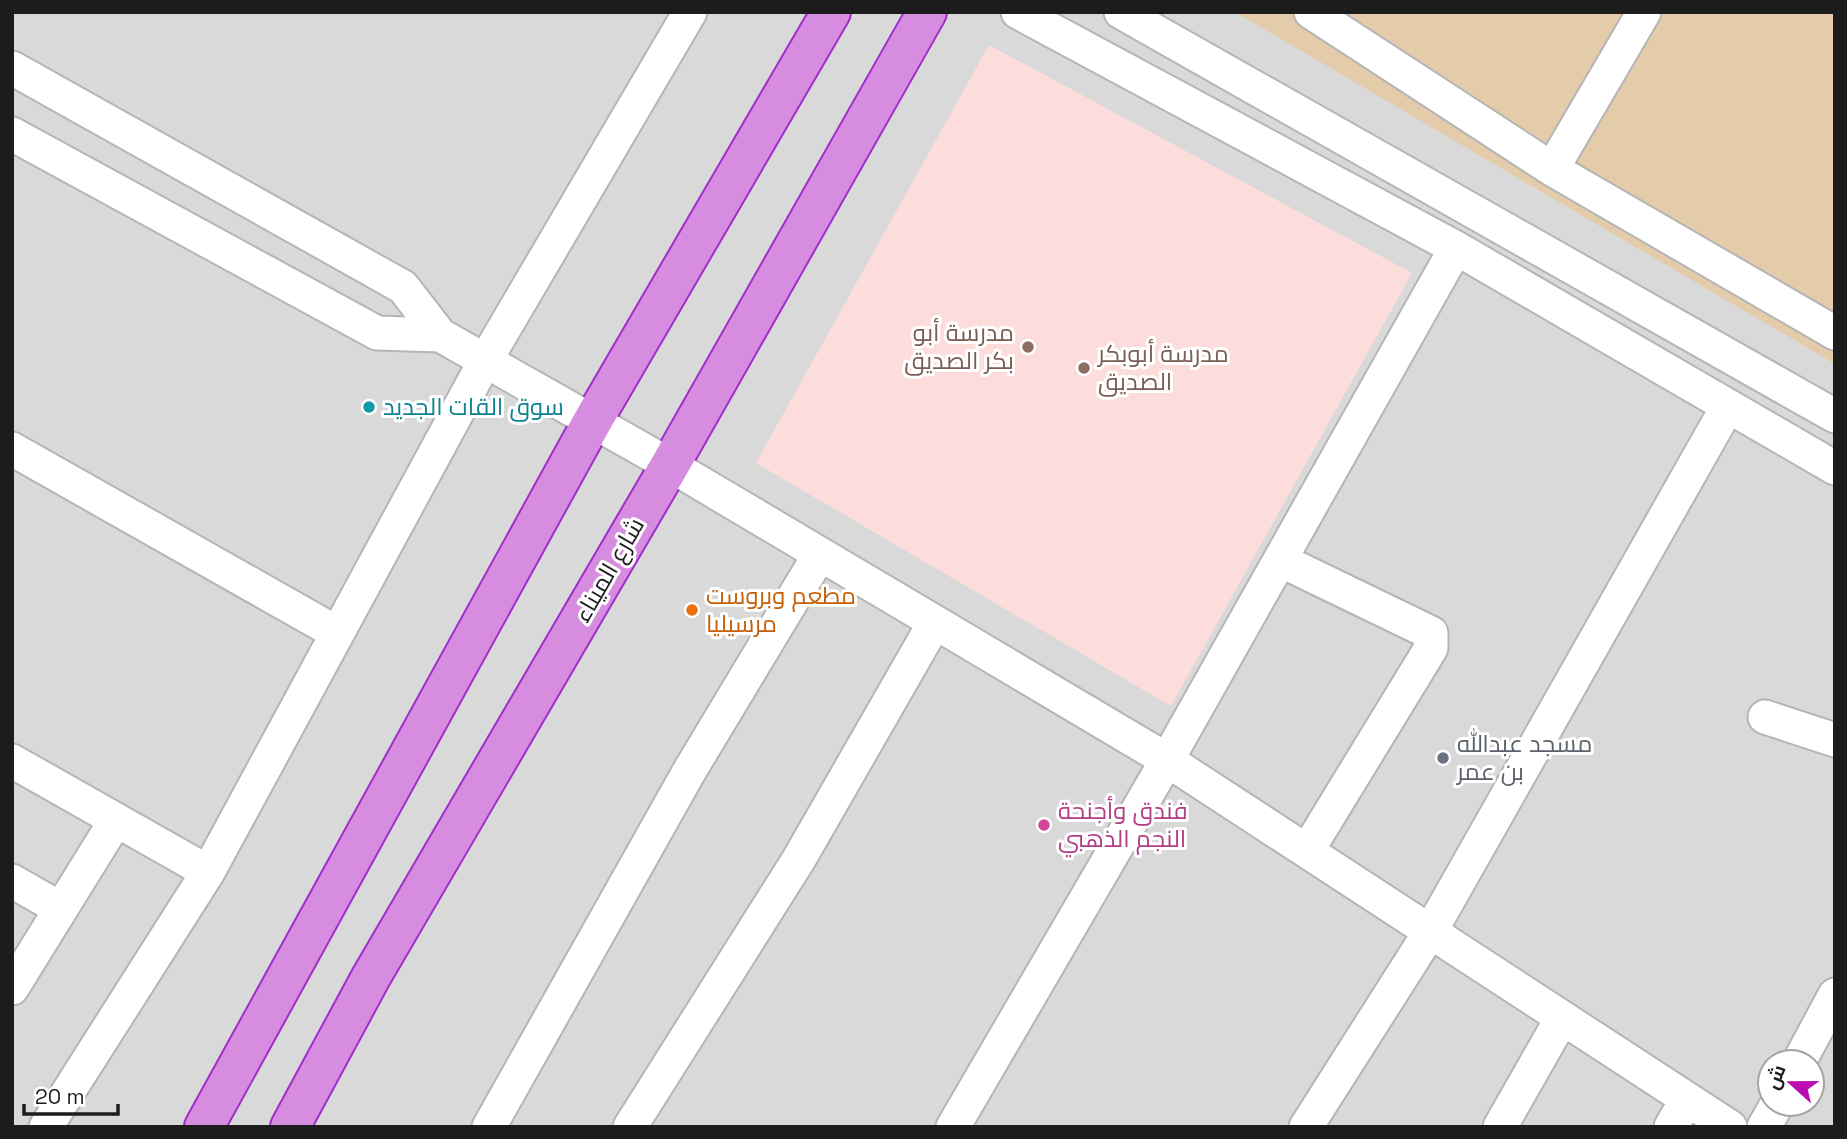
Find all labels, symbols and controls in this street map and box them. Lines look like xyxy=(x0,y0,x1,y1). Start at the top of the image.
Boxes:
place label: مدرسة أبو بكر الصديق xyxy=(904,317,1014,376)
place label: مدرسة أبوبكر الصديق xyxy=(1096,338,1229,397)
marker: مدرسة أبو بكر الصديق xyxy=(1020,339,1036,355)
marker: مدرسة أبوبكر الصديق xyxy=(1076,360,1092,376)
place label: سوق القات الجديد xyxy=(383,391,564,422)
marker: سوق القات الجديد xyxy=(361,399,377,415)
street label: شارع الميناء xyxy=(566,512,652,628)
place label: مطعم وبروست مرسيليا xyxy=(706,580,856,639)
marker: مطعم وبروست مرسيليا xyxy=(684,602,700,618)
place label: مسجد عبدالله بن عمر xyxy=(1455,728,1592,787)
marker: مسجد عبدالله بن عمر xyxy=(1435,750,1451,766)
place label: فندق وأجنحة النجم الذهبي xyxy=(1058,795,1188,858)
marker: فندق وأجنحة النجم الذهبي xyxy=(1036,817,1052,833)
north arrow xyxy=(1756,1048,1826,1118)
text: ش xyxy=(1760,1061,1792,1093)
scale bar xyxy=(24,1072,119,1116)
text: 20 m xyxy=(35,1083,85,1110)

